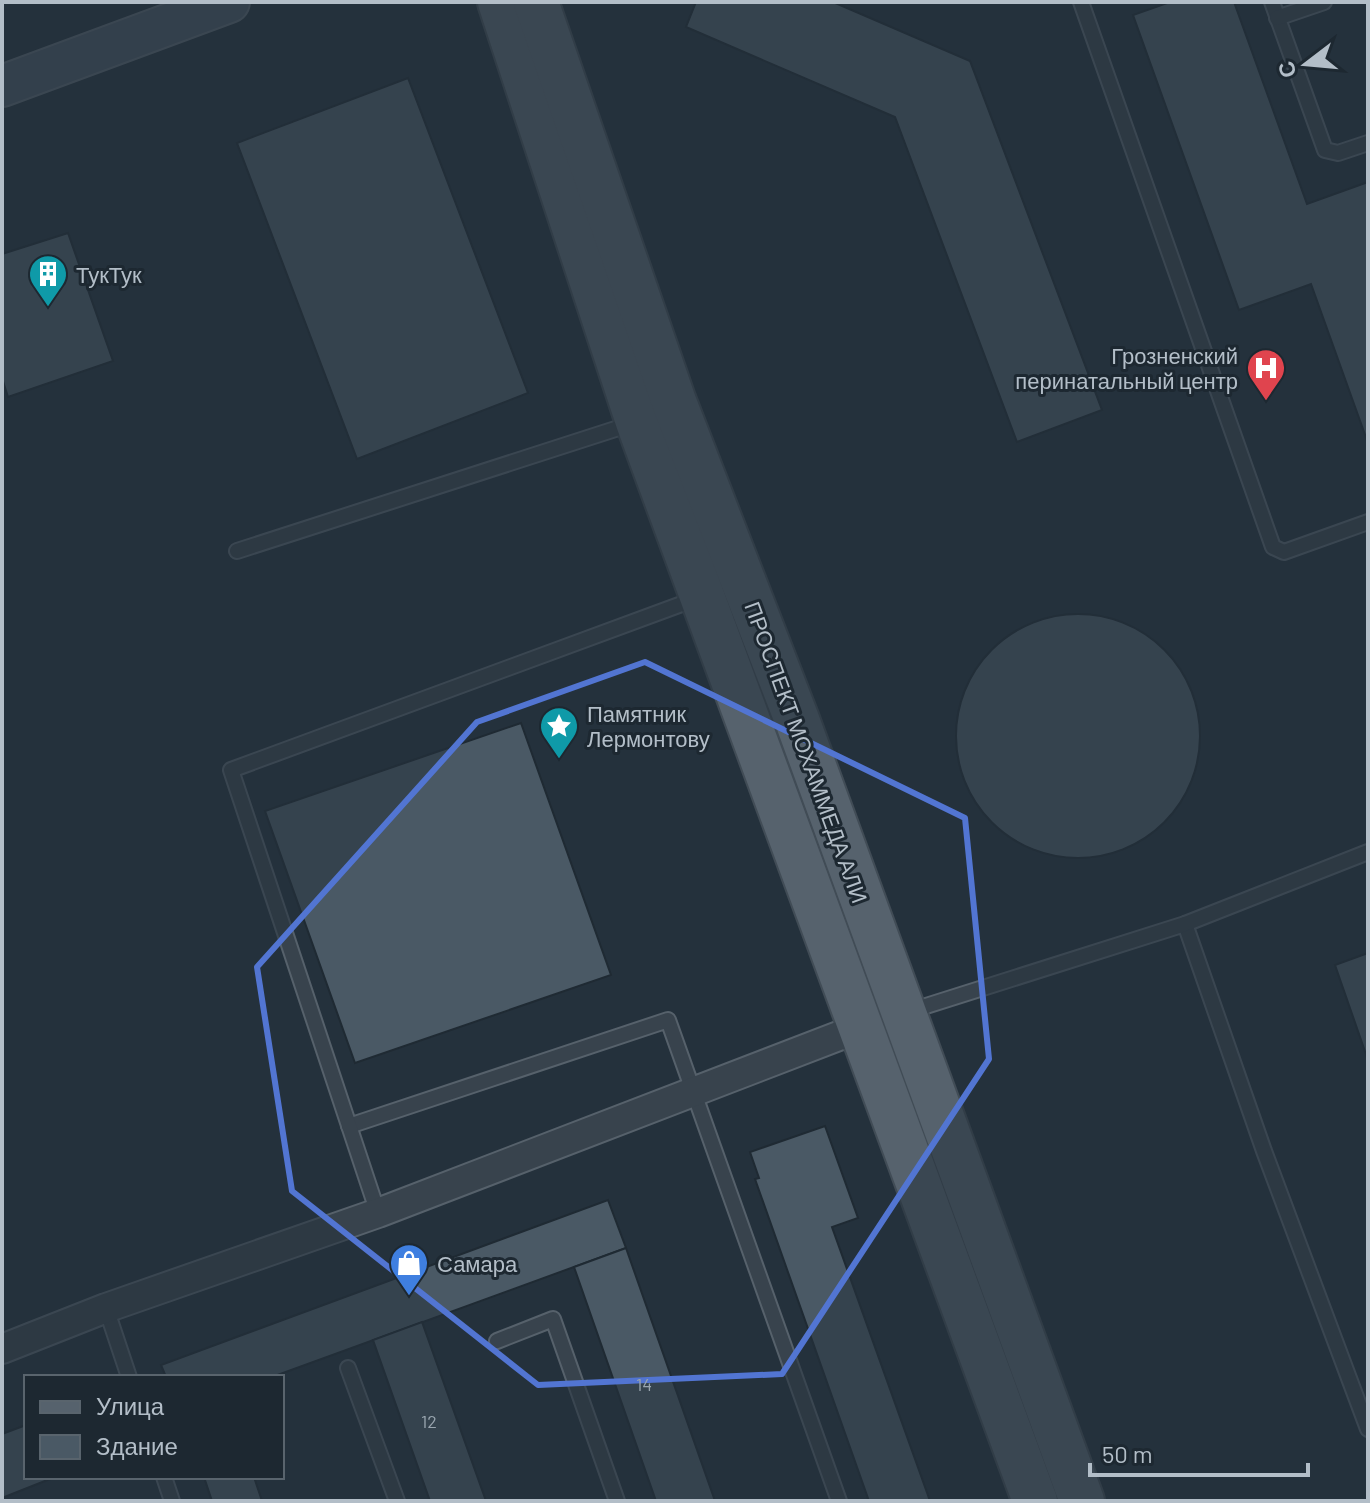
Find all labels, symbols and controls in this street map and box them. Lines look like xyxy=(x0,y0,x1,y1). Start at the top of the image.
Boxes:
north arrow xyxy=(1266,24,1346,104)
text: С xyxy=(1271,58,1300,81)
building icon: ТукТук xyxy=(27,253,69,308)
place label: ТукТук xyxy=(76,261,142,288)
place label: Грозненский перинатальный центр xyxy=(1015,342,1238,394)
hospital icon: Грозненский перинатальный центр xyxy=(1245,347,1287,402)
street label: ПРОСПЕКТ МОХАММЕДА АЛИ xyxy=(739,598,874,907)
place label: Памятник Лермонтову xyxy=(587,700,710,752)
place icon: Памятник Лермонтову xyxy=(538,705,580,760)
shop icon: Самара xyxy=(388,1242,430,1297)
place label: Самара xyxy=(437,1250,518,1277)
house number: 14 xyxy=(636,1373,652,1395)
legend xyxy=(24,1375,284,1479)
text: Улица xyxy=(96,1391,165,1420)
house number: 12 xyxy=(421,1410,437,1432)
scale bar xyxy=(1090,1427,1308,1477)
text: Здание xyxy=(96,1431,178,1460)
text: 50 m xyxy=(1102,1439,1153,1468)

